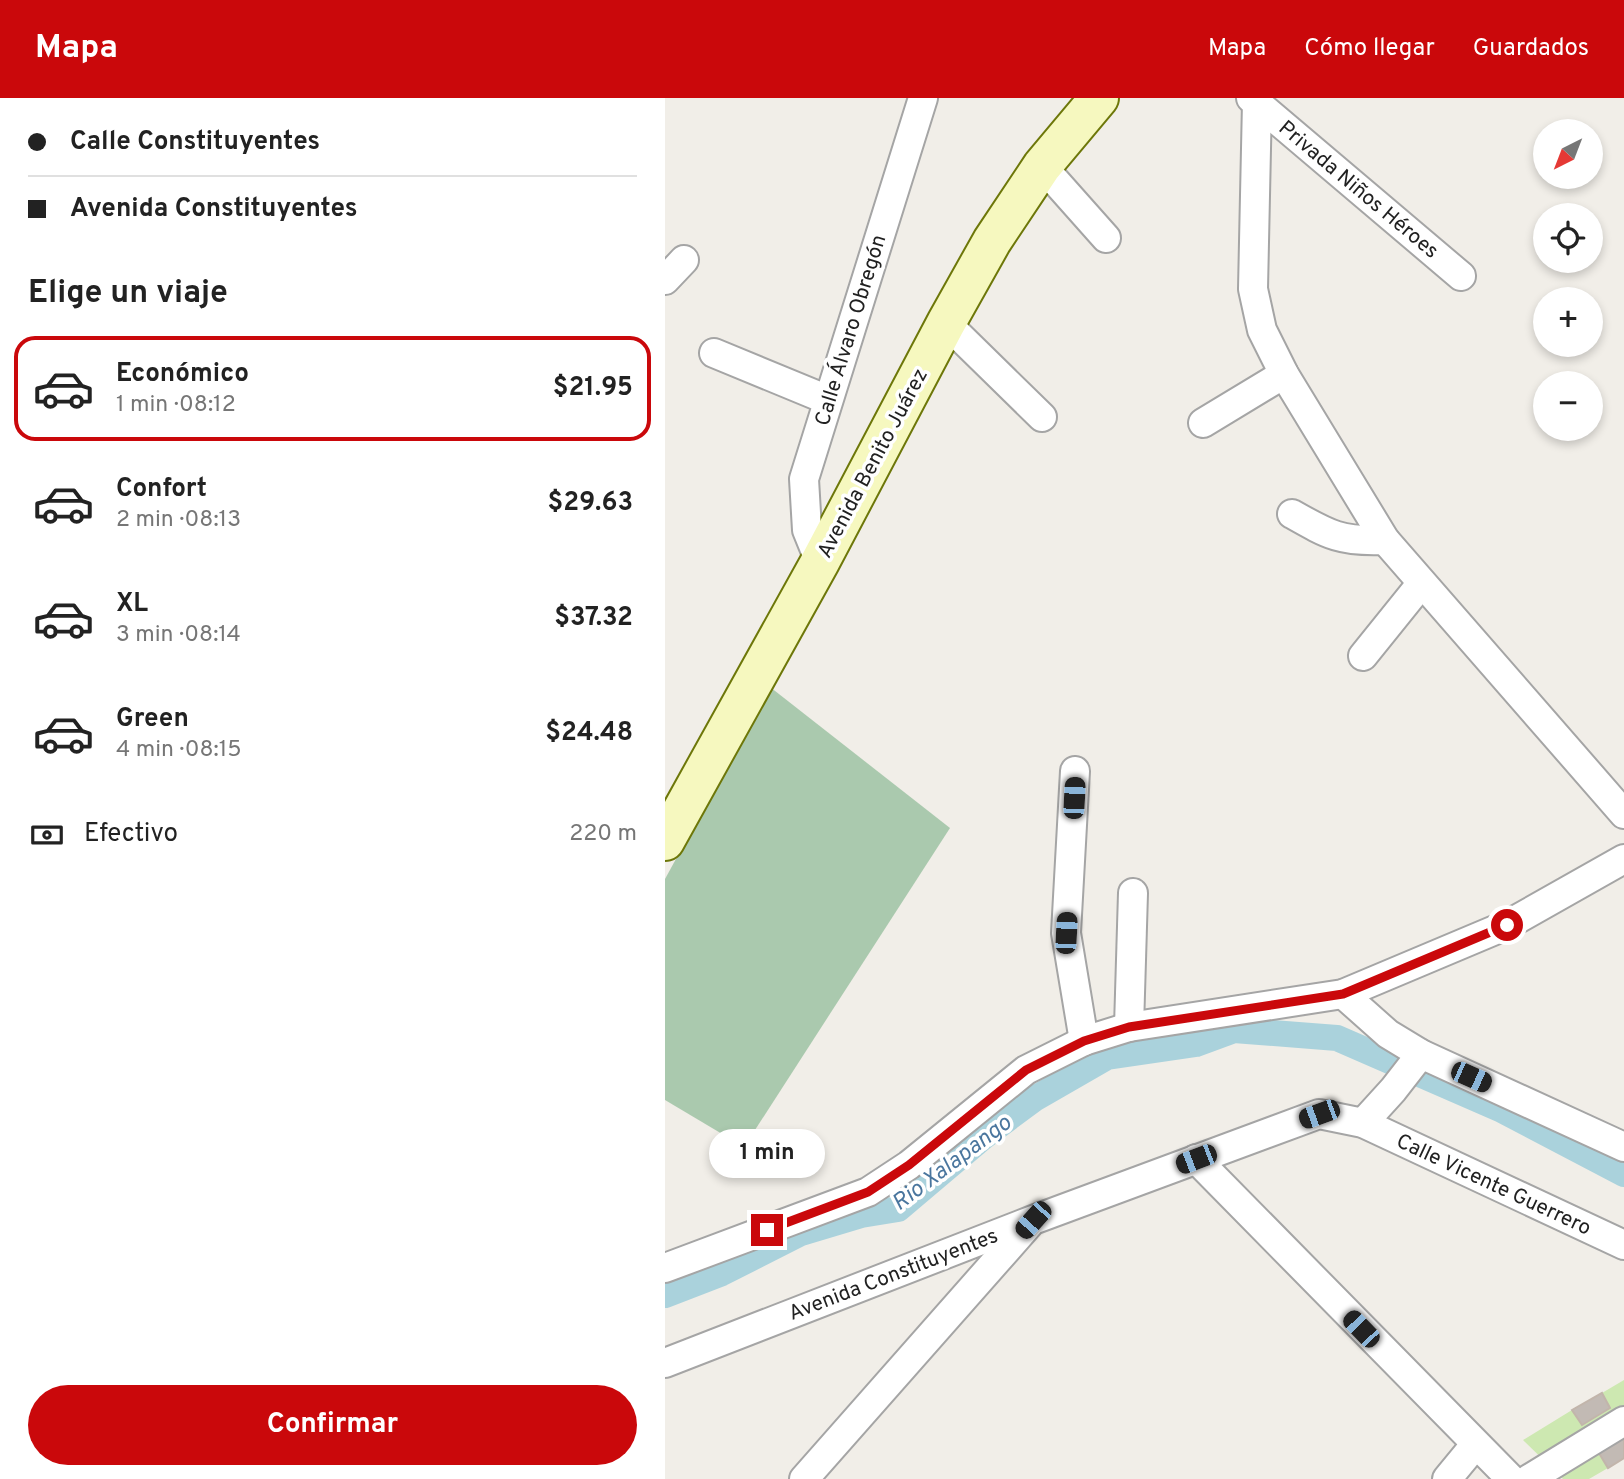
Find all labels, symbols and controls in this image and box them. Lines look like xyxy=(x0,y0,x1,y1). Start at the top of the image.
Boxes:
text: Mapa xyxy=(35,28,118,70)
text: Mapa xyxy=(1208,34,1266,64)
text: Cómo llegar xyxy=(1304,34,1435,64)
text: Guardados xyxy=(1473,34,1589,64)
street label: Privada Niños Héroes xyxy=(1272,115,1444,265)
north arrow xyxy=(1533,119,1603,189)
map controls xyxy=(1533,119,1603,441)
text: Calle Constituyentes xyxy=(70,126,320,159)
text: Avenida Constituyentes xyxy=(70,193,358,226)
button: locate xyxy=(1533,203,1603,273)
street label: Calle Álvaro Obregón xyxy=(809,231,893,429)
text: Elige un viaje xyxy=(28,274,228,314)
button: + xyxy=(1533,287,1603,357)
icon: car xyxy=(32,357,95,420)
text: Económico xyxy=(116,358,249,391)
street label: Avenida Benito Juárez xyxy=(812,364,935,563)
button: − xyxy=(1533,371,1603,441)
text: $21.95 xyxy=(553,372,633,405)
text: 1 min · 08:12 xyxy=(116,391,236,420)
icon: car xyxy=(32,472,95,535)
text: Confort xyxy=(116,473,207,506)
text: $29.63 xyxy=(548,487,633,520)
text: 2 min · 08:13 xyxy=(116,506,241,535)
icon: car xyxy=(32,587,95,650)
text: XL xyxy=(116,588,148,621)
text: $37.32 xyxy=(554,602,633,635)
text: 3 min · 08:14 xyxy=(116,621,241,650)
icon: car xyxy=(32,702,95,765)
text: Green xyxy=(116,703,189,736)
text: $24.48 xyxy=(545,717,633,750)
text: 4 min · 08:15 xyxy=(116,736,242,765)
car xyxy=(1063,776,1086,820)
icon: cash xyxy=(28,816,66,854)
text: Efectivo xyxy=(84,818,178,851)
text: 220 m xyxy=(569,820,637,849)
route start xyxy=(1491,909,1523,941)
car xyxy=(1055,911,1078,955)
car xyxy=(1448,1059,1495,1095)
car xyxy=(1296,1097,1343,1131)
water label: Rio Xalapango xyxy=(887,1109,1019,1218)
callout: 1 min xyxy=(709,1128,825,1178)
street label: Calle Vicente Guerrero xyxy=(1392,1128,1595,1242)
text: 1 min xyxy=(739,1139,795,1168)
car xyxy=(1173,1142,1220,1176)
car xyxy=(1012,1197,1055,1243)
route end xyxy=(751,1214,783,1246)
street label: Avenida Constituyentes xyxy=(785,1223,1002,1328)
car xyxy=(1339,1307,1384,1351)
button: Confirmar xyxy=(28,1385,637,1465)

